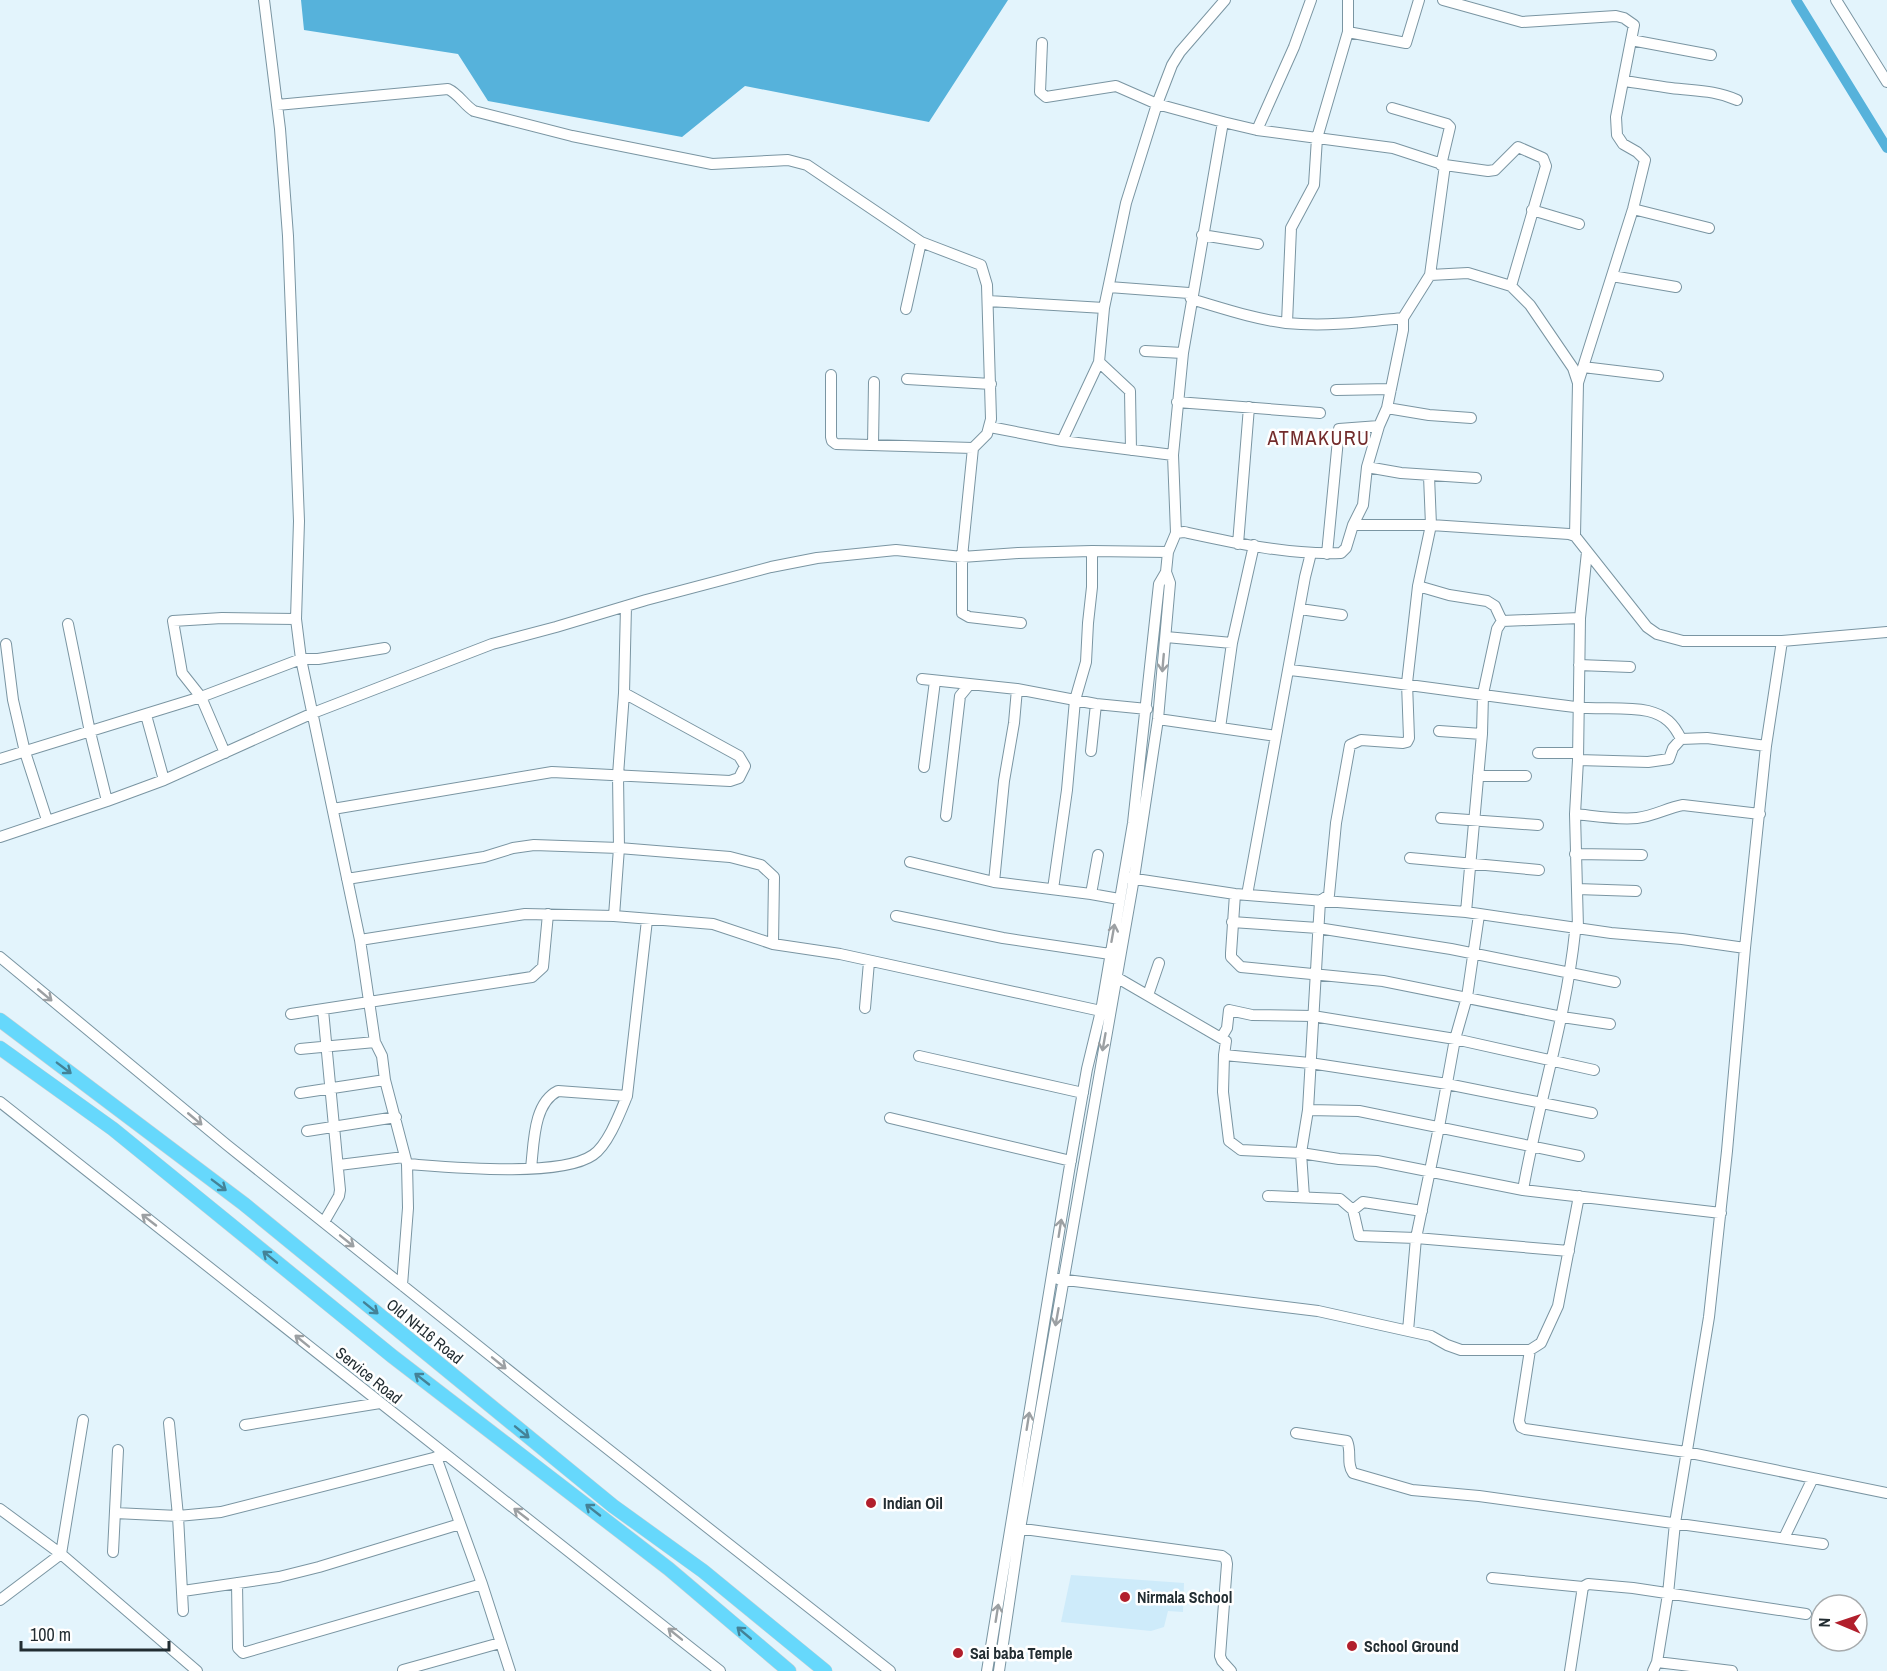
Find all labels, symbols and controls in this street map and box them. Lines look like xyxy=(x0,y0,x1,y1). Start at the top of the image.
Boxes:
district label: ATMAKURU xyxy=(1267,424,1370,451)
one-way arrow xyxy=(1157,652,1168,672)
one-way arrow xyxy=(1108,924,1119,944)
one-way arrow xyxy=(37,988,53,1001)
one-way arrow xyxy=(1099,1032,1110,1051)
one-way arrow xyxy=(55,1062,71,1074)
one-way arrow xyxy=(187,1112,203,1125)
one-way arrow xyxy=(211,1179,227,1192)
one-way arrow xyxy=(142,1213,158,1226)
one-way arrow xyxy=(1054,1219,1065,1239)
one-way arrow xyxy=(339,1235,355,1248)
one-way arrow xyxy=(262,1250,278,1263)
street label: Old NH16 Road xyxy=(382,1293,468,1369)
one-way arrow xyxy=(363,1301,378,1315)
one-way arrow xyxy=(1051,1307,1062,1326)
one-way arrow xyxy=(294,1335,310,1348)
street label: Service Road xyxy=(331,1341,407,1409)
one-way arrow xyxy=(491,1356,507,1369)
one-way arrow xyxy=(414,1372,430,1385)
one-way arrow xyxy=(1023,1411,1034,1431)
one-way arrow xyxy=(513,1425,529,1438)
place label: Indian Oil xyxy=(883,1492,943,1514)
marker: Indian Oil xyxy=(864,1496,878,1510)
one-way arrow xyxy=(585,1504,601,1517)
one-way arrow xyxy=(513,1508,529,1521)
place label: Nirmala School xyxy=(1137,1586,1233,1608)
marker: Nirmala School xyxy=(1118,1590,1132,1604)
north arrow xyxy=(1809,1593,1869,1653)
one-way arrow xyxy=(991,1604,1002,1624)
scale bar xyxy=(21,1614,170,1652)
text: N xyxy=(1813,1617,1835,1628)
text: 100 m xyxy=(30,1622,71,1647)
one-way arrow xyxy=(737,1626,752,1640)
one-way arrow xyxy=(667,1628,683,1641)
place label: School Ground xyxy=(1364,1635,1459,1657)
marker: School Ground xyxy=(1345,1639,1359,1653)
place label: Sai baba Temple xyxy=(970,1642,1073,1664)
marker: Sai baba Temple xyxy=(951,1646,965,1660)

